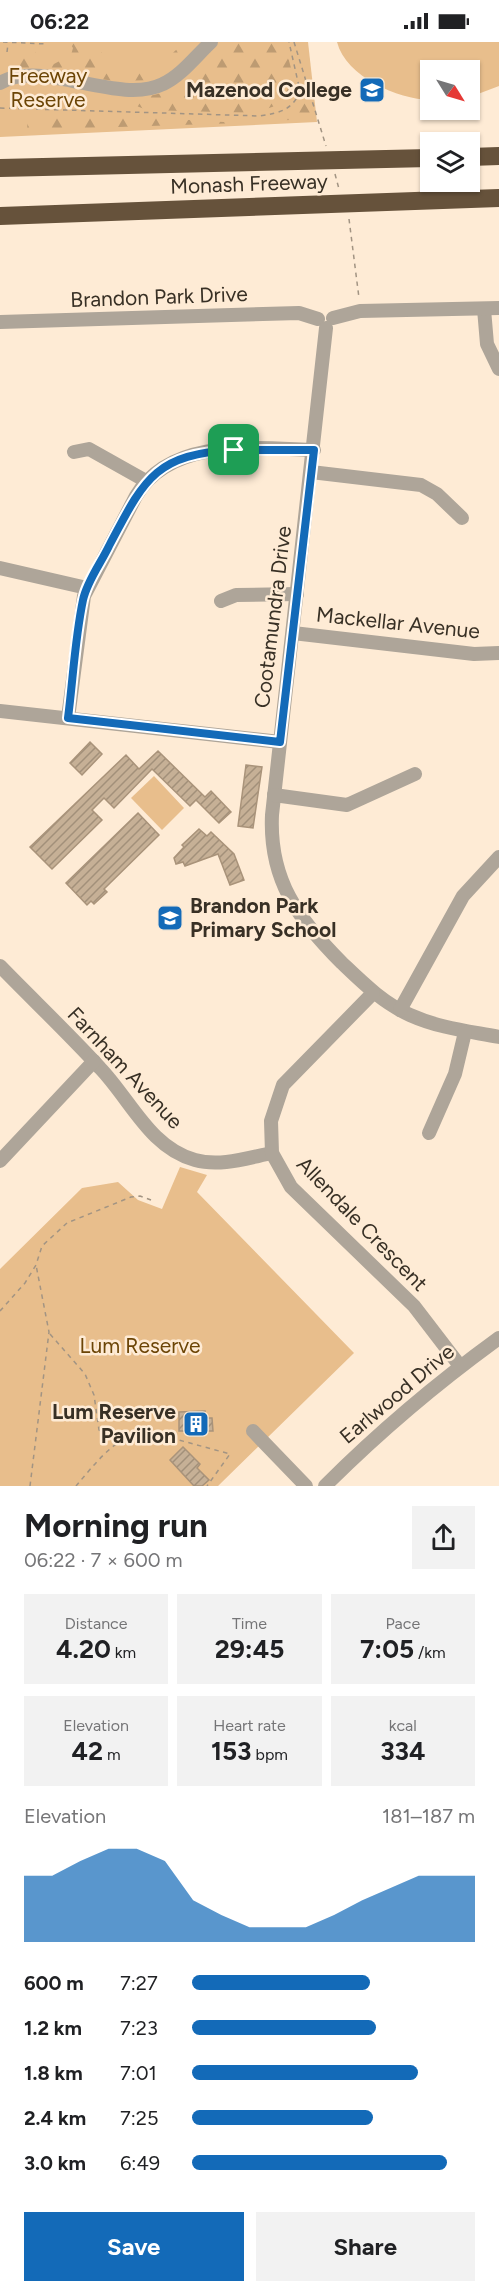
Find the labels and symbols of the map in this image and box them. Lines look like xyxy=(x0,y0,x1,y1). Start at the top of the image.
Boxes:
north arrow xyxy=(420,60,480,120)
park label: Freeway Reserve xyxy=(9,63,87,112)
school or university icon: Mazenod College xyxy=(357,75,387,105)
place label: Mazenod College xyxy=(186,77,352,102)
street label: Monash Freeway xyxy=(170,168,328,199)
street label: Brandon Park Drive xyxy=(70,281,248,312)
pin xyxy=(208,424,259,475)
street label: Cootamundra Drive xyxy=(249,524,296,709)
street label: Mackellar Avenue xyxy=(315,601,481,644)
place label: Brandon Park Primary School xyxy=(190,893,336,942)
school or university icon: Brandon Park Primary School xyxy=(155,903,185,933)
street label: Farnham Avenue xyxy=(63,1002,188,1134)
street label: Allendale Crescent xyxy=(292,1151,433,1296)
park label: Lum Reserve xyxy=(80,1333,200,1358)
street label: Earlwood Drive xyxy=(334,1339,459,1449)
place label: Lum Reserve Pavilion xyxy=(52,1399,176,1448)
building icon: Lum Reserve Pavilion xyxy=(181,1409,211,1439)

